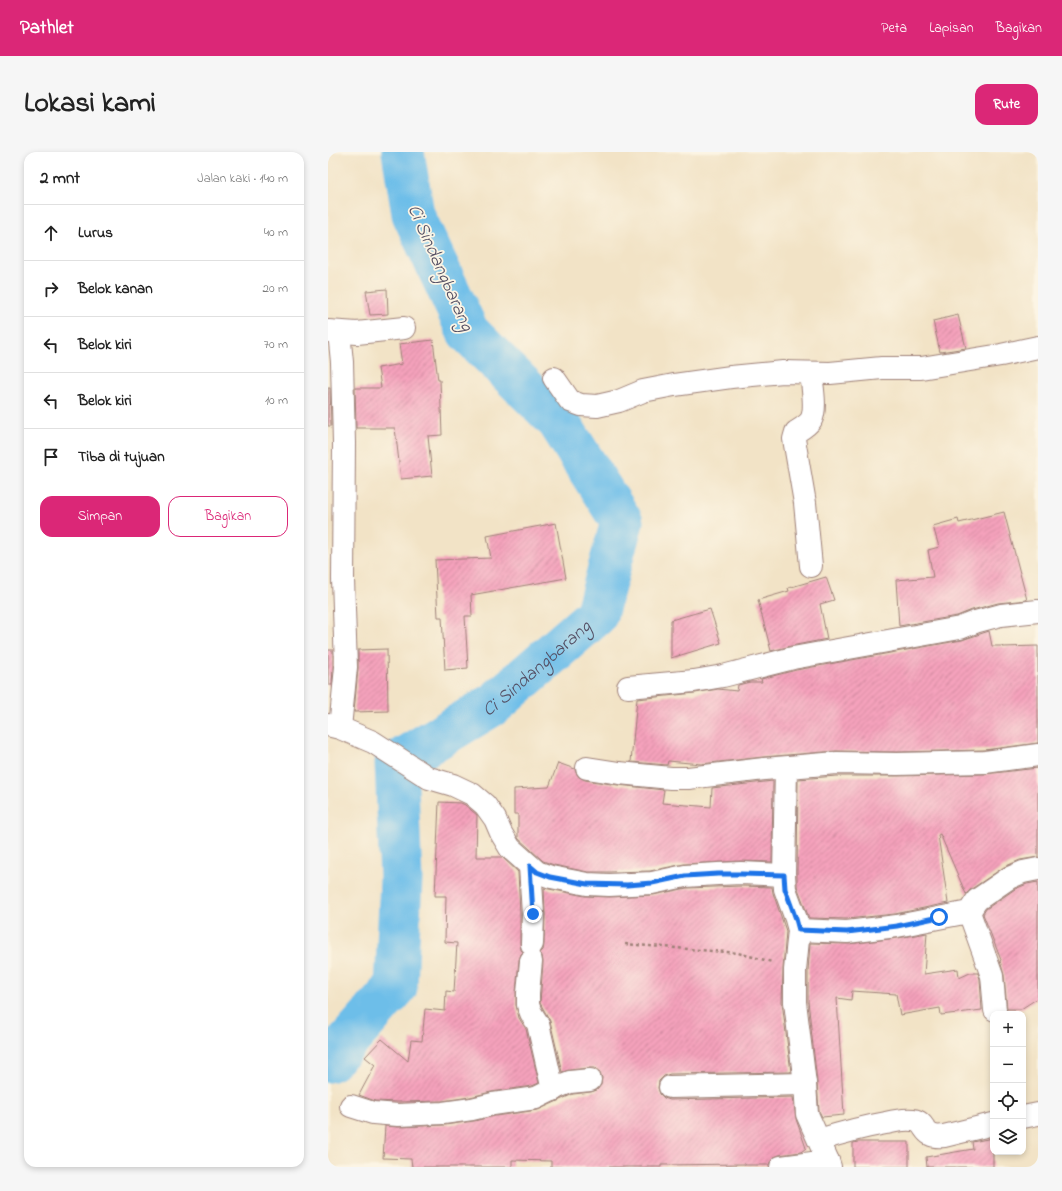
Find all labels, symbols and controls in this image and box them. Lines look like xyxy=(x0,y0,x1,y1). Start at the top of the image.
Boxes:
text: Pathlet xyxy=(20,15,74,42)
text: Peta xyxy=(881,18,907,39)
text: Lapisan xyxy=(929,18,974,39)
text: Bagikan xyxy=(996,18,1042,39)
text: Lokasi kami xyxy=(24,84,156,125)
button: Rute xyxy=(975,84,1038,125)
text: 2 mnt xyxy=(40,166,80,191)
text: Jalan kaki · 140 m xyxy=(197,169,288,188)
water label: Ci Sindangbarang xyxy=(399,200,480,336)
icon: ahead xyxy=(40,222,62,244)
text: Lurus xyxy=(78,222,113,244)
text: 40 m xyxy=(264,223,288,242)
icon: right xyxy=(40,278,62,300)
text: Belok kanan xyxy=(78,278,153,300)
text: 20 m xyxy=(263,279,288,298)
icon: left xyxy=(40,334,62,356)
text: Belok kiri xyxy=(78,334,132,356)
text: 70 m xyxy=(264,335,288,354)
icon: left xyxy=(40,390,62,412)
text: Belok kiri xyxy=(78,390,132,412)
text: 10 m xyxy=(265,391,288,410)
icon: arrive xyxy=(40,446,62,468)
text: Tiba di tujuan xyxy=(78,446,165,468)
button: Simpan xyxy=(40,496,160,537)
button: Bagikan xyxy=(168,496,288,537)
water label: Ci Sindangbarang xyxy=(478,614,599,724)
route end xyxy=(524,905,542,923)
route start xyxy=(930,908,948,926)
map controls xyxy=(990,1011,1026,1155)
button: + xyxy=(990,1011,1026,1047)
button: − xyxy=(990,1047,1026,1083)
button: locate xyxy=(990,1083,1026,1119)
button: layers xyxy=(990,1119,1026,1155)

